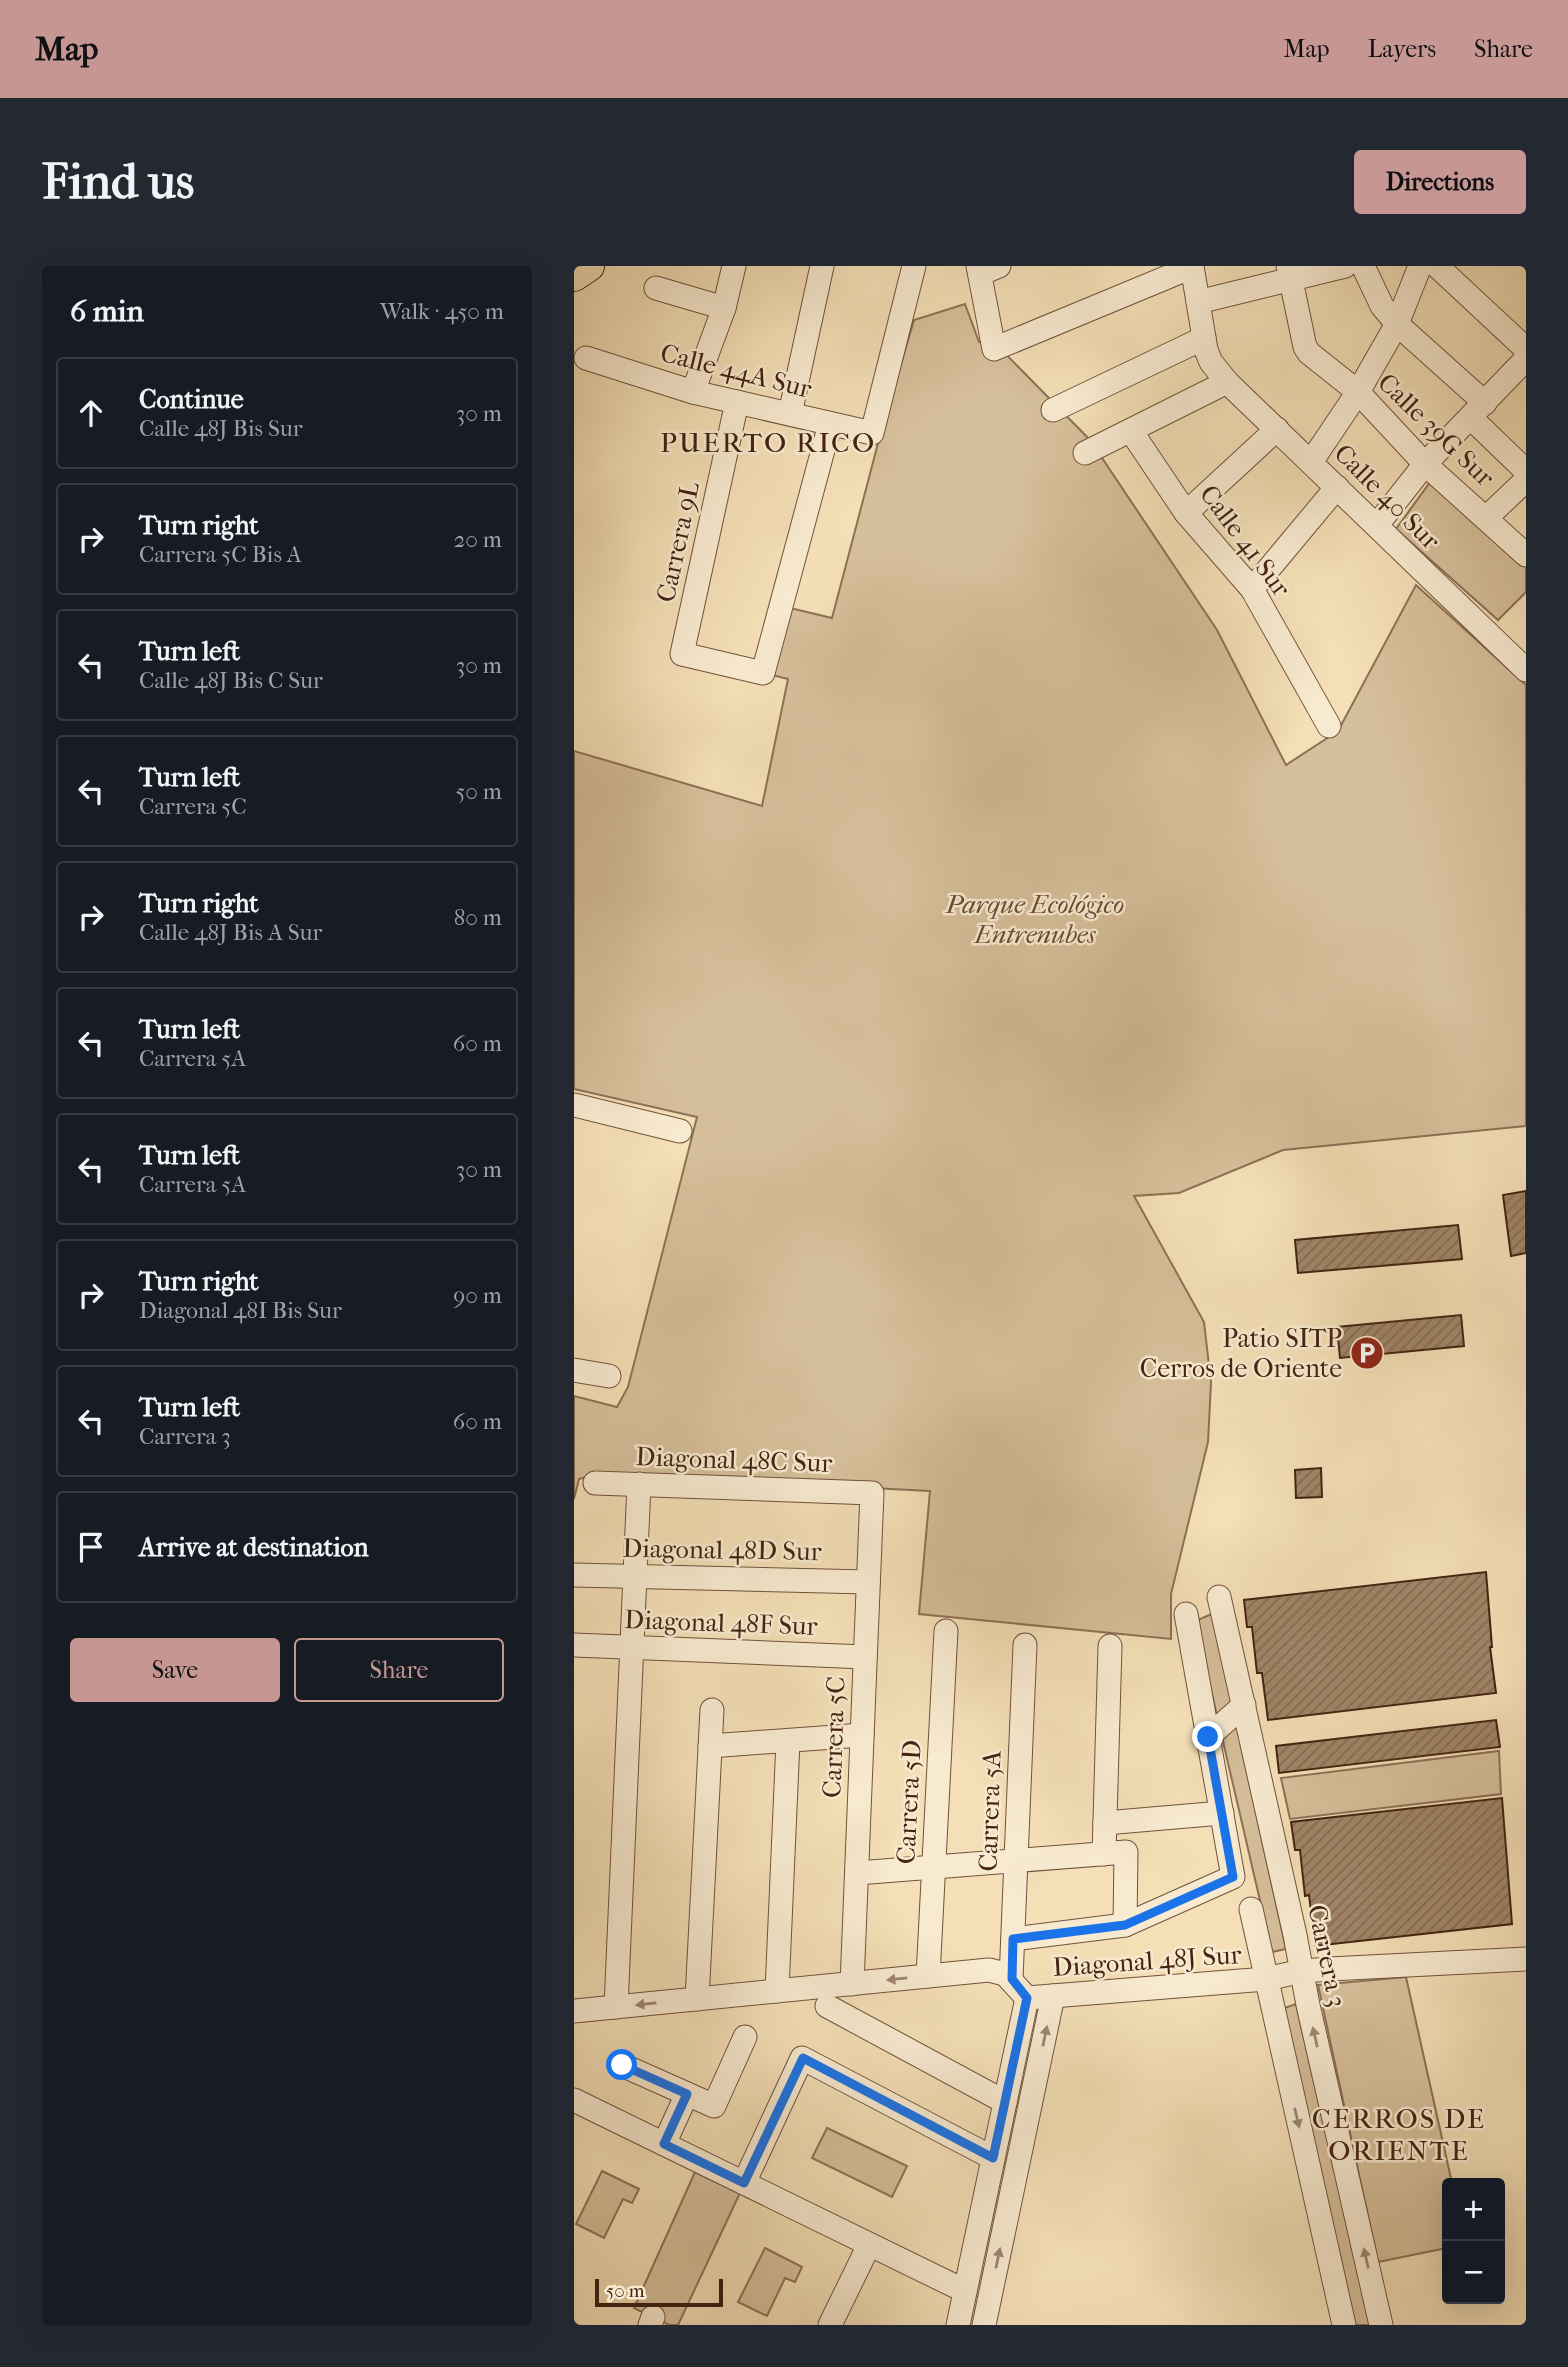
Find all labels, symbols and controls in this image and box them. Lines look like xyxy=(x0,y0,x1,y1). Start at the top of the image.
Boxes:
text: Map xyxy=(35,30,98,69)
text: Map xyxy=(1284,35,1330,63)
text: Layers xyxy=(1368,35,1436,63)
text: Share xyxy=(1474,35,1533,63)
button: Directions xyxy=(1354,150,1526,214)
text: Find us xyxy=(42,153,194,211)
text: 6 min xyxy=(70,294,144,329)
text: Walk · 450 m xyxy=(380,298,504,325)
street label: Calle 44A Sur xyxy=(657,337,815,405)
street label: Calle 39G Sur xyxy=(1371,367,1501,493)
text: Continue xyxy=(139,384,244,415)
icon: ahead xyxy=(72,394,110,432)
text: 30 m xyxy=(456,400,502,427)
text: Calle 48J Bis Sur xyxy=(139,415,302,442)
district label: PUERTO RICO xyxy=(660,426,876,459)
street label: Calle 40 Sur xyxy=(1328,438,1446,556)
street label: Carrera 9L xyxy=(650,479,706,605)
street label: Calle 41 Sur xyxy=(1193,479,1297,603)
text: Turn right xyxy=(139,510,259,541)
icon: right xyxy=(72,520,110,558)
text: 20 m xyxy=(453,526,502,553)
text: Carrera 5C Bis A xyxy=(139,541,302,568)
text: Turn left xyxy=(139,636,240,667)
icon: left xyxy=(72,646,110,684)
text: 30 m xyxy=(456,652,502,679)
text: Calle 48J Bis C Sur xyxy=(139,667,323,694)
text: Turn left xyxy=(139,762,240,793)
icon: left xyxy=(72,772,110,810)
text: 50 m xyxy=(455,778,502,805)
text: Carrera 5C xyxy=(139,793,247,820)
text: Turn right xyxy=(139,888,259,919)
park label: Parque Ecológico Entrenubes xyxy=(945,889,1124,950)
icon: right xyxy=(72,898,110,936)
text: 80 m xyxy=(454,904,502,931)
text: Calle 48J Bis A Sur xyxy=(139,919,322,946)
text: Turn left xyxy=(139,1014,240,1045)
icon: left xyxy=(72,1024,110,1062)
text: 60 m xyxy=(453,1030,502,1057)
text: Carrera 5A xyxy=(139,1045,246,1072)
text: Turn left xyxy=(139,1140,240,1171)
icon: left xyxy=(72,1150,110,1188)
text: 30 m xyxy=(456,1156,502,1183)
text: Carrera 5A xyxy=(139,1171,246,1198)
text: Turn right xyxy=(139,1266,259,1297)
icon: right xyxy=(72,1276,110,1314)
text: 90 m xyxy=(453,1282,502,1309)
text: Diagonal 48I Bis Sur xyxy=(139,1297,342,1324)
place label: Patio SITP Cerros de Oriente xyxy=(1140,1323,1342,1384)
parking icon: Patio SITP Cerros de Oriente xyxy=(1348,1334,1386,1372)
text: Turn left xyxy=(139,1392,240,1423)
icon: left xyxy=(72,1402,110,1440)
text: 60 m xyxy=(453,1408,502,1435)
text: Carrera 3 xyxy=(139,1423,231,1450)
street label: Diagonal 48C Sur xyxy=(635,1441,833,1479)
icon: arrive xyxy=(72,1528,110,1566)
text: Arrive at destination xyxy=(139,1532,369,1563)
street label: Diagonal 48D Sur xyxy=(622,1533,822,1567)
street label: Diagonal 48F Sur xyxy=(624,1604,818,1642)
button: Save xyxy=(70,1638,280,1702)
button: Share xyxy=(294,1638,504,1702)
street label: Carrera 5C xyxy=(816,1676,852,1798)
route end xyxy=(1192,1721,1223,1752)
street label: Carrera 5D xyxy=(890,1739,928,1865)
street label: Carrera 5A xyxy=(972,1749,1008,1872)
street label: Carrera 3 xyxy=(1301,1902,1353,2010)
street label: Diagonal 48J Sur xyxy=(1052,1939,1242,1983)
one-way arrow xyxy=(886,1974,908,1985)
one-way arrow xyxy=(635,1999,657,2010)
one-way arrow xyxy=(1039,2025,1050,2047)
one-way arrow xyxy=(1309,2026,1320,2048)
route start xyxy=(606,2049,637,2080)
district label: CERROS DE ORIENTE xyxy=(1312,2102,1486,2167)
one-way arrow xyxy=(1292,2107,1303,2129)
map controls xyxy=(1442,2178,1505,2304)
button: + xyxy=(1442,2178,1505,2241)
button: − xyxy=(1442,2241,1505,2304)
one-way arrow xyxy=(993,2247,1004,2269)
one-way arrow xyxy=(1360,2247,1371,2269)
scale bar xyxy=(595,2276,723,2308)
text: 50 m xyxy=(606,2280,645,2302)

